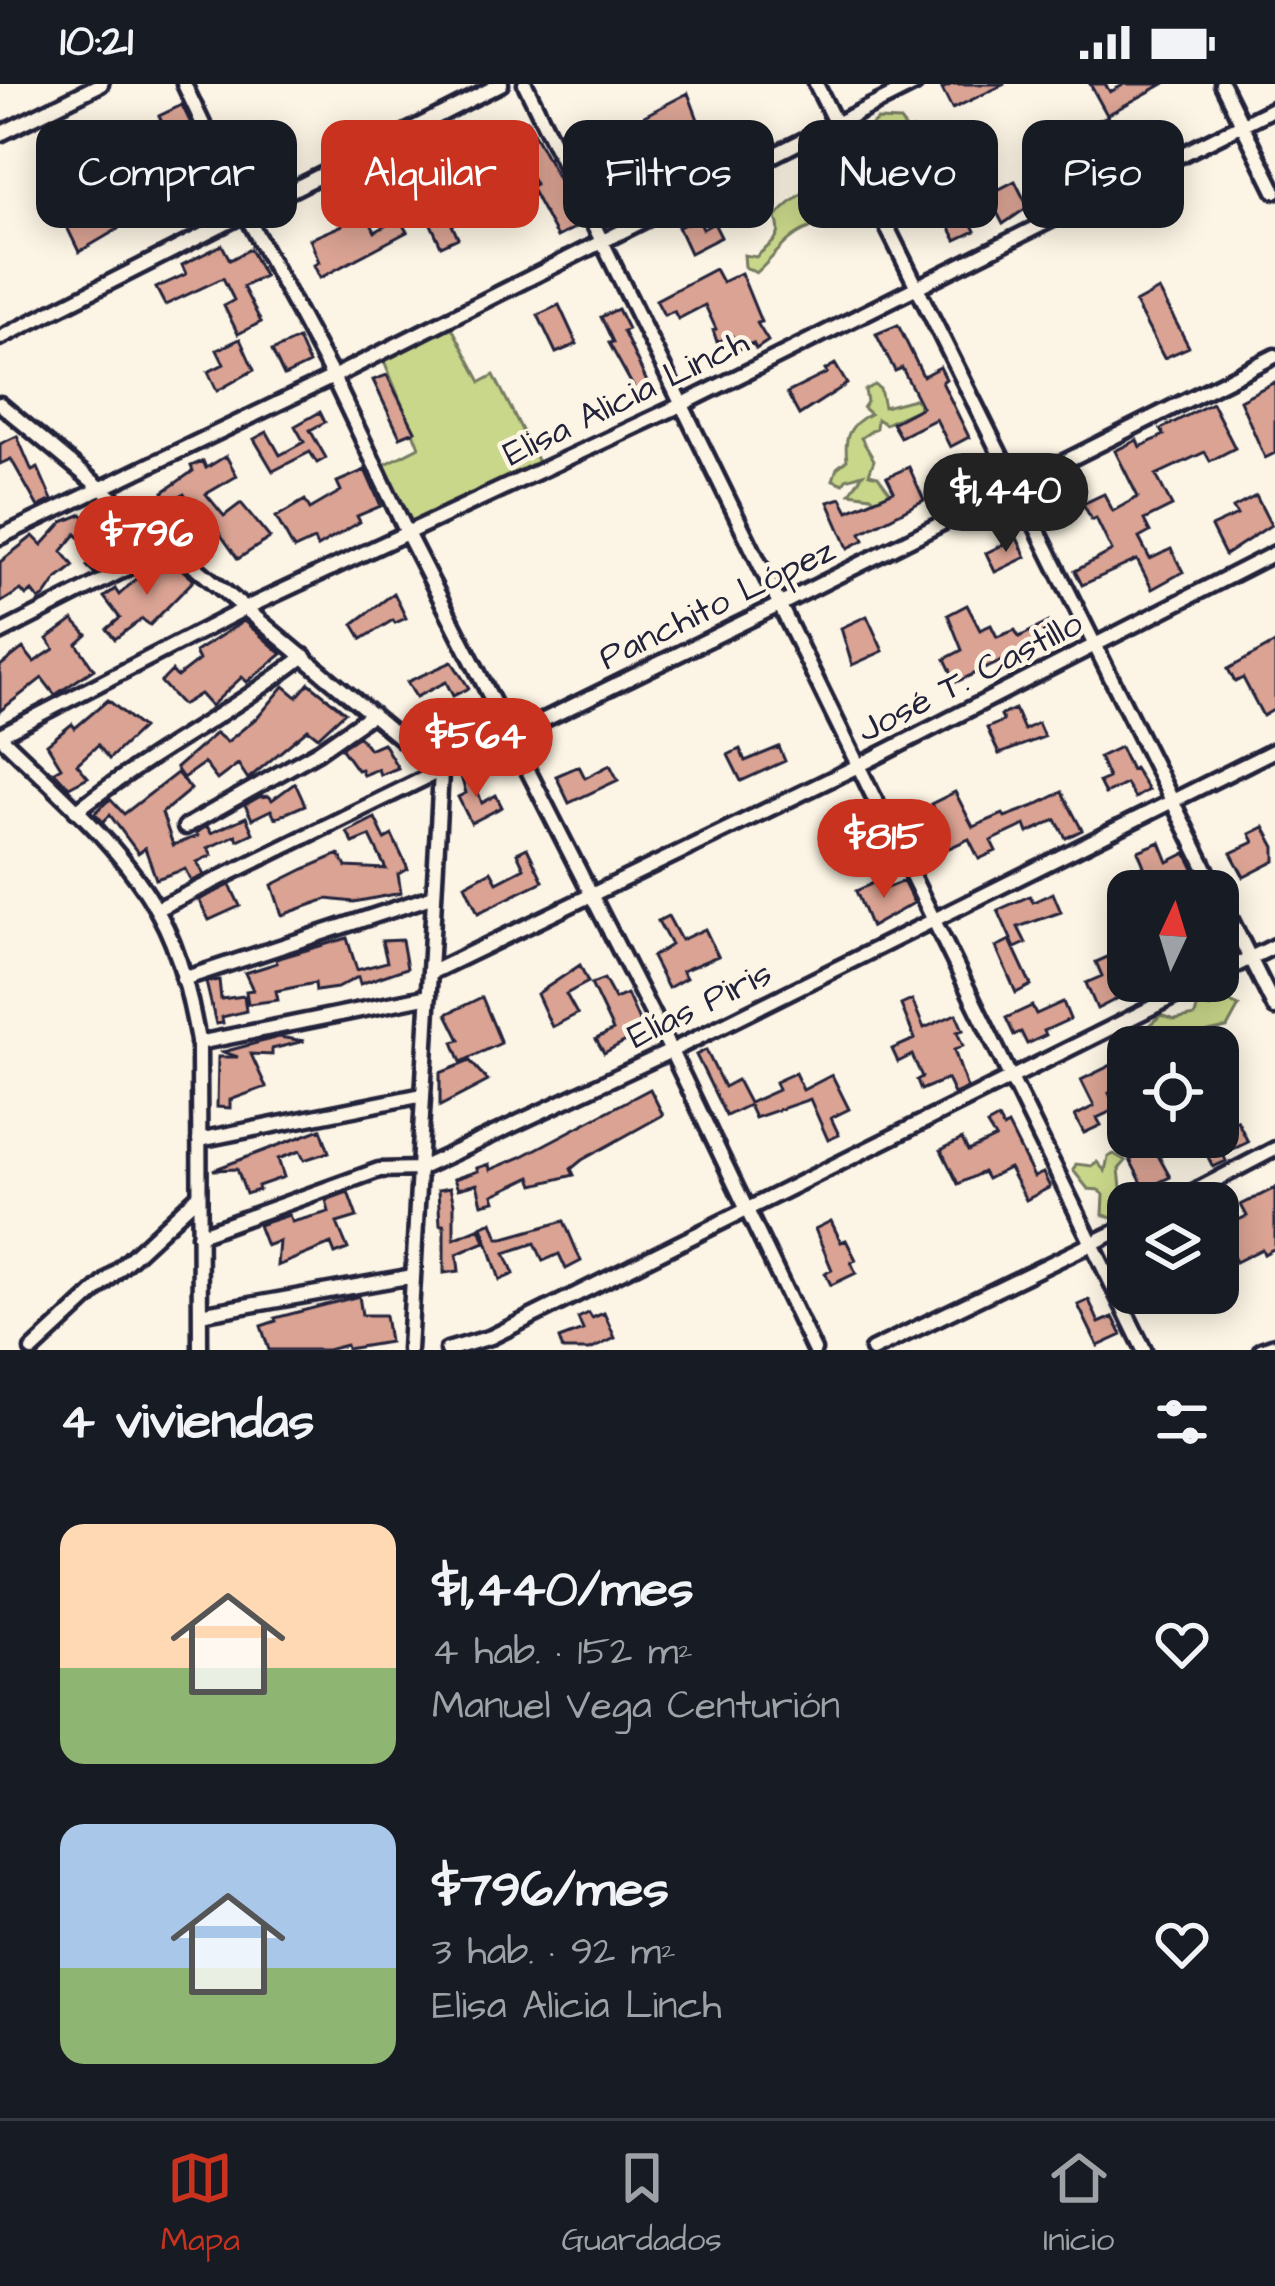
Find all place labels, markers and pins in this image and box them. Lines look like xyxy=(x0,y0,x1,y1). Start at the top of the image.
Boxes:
pin: $1,440 xyxy=(908,453,1104,555)
pin: $796 xyxy=(76,496,218,598)
pin: $564 xyxy=(405,698,547,800)
pin: $815 xyxy=(813,799,955,901)

